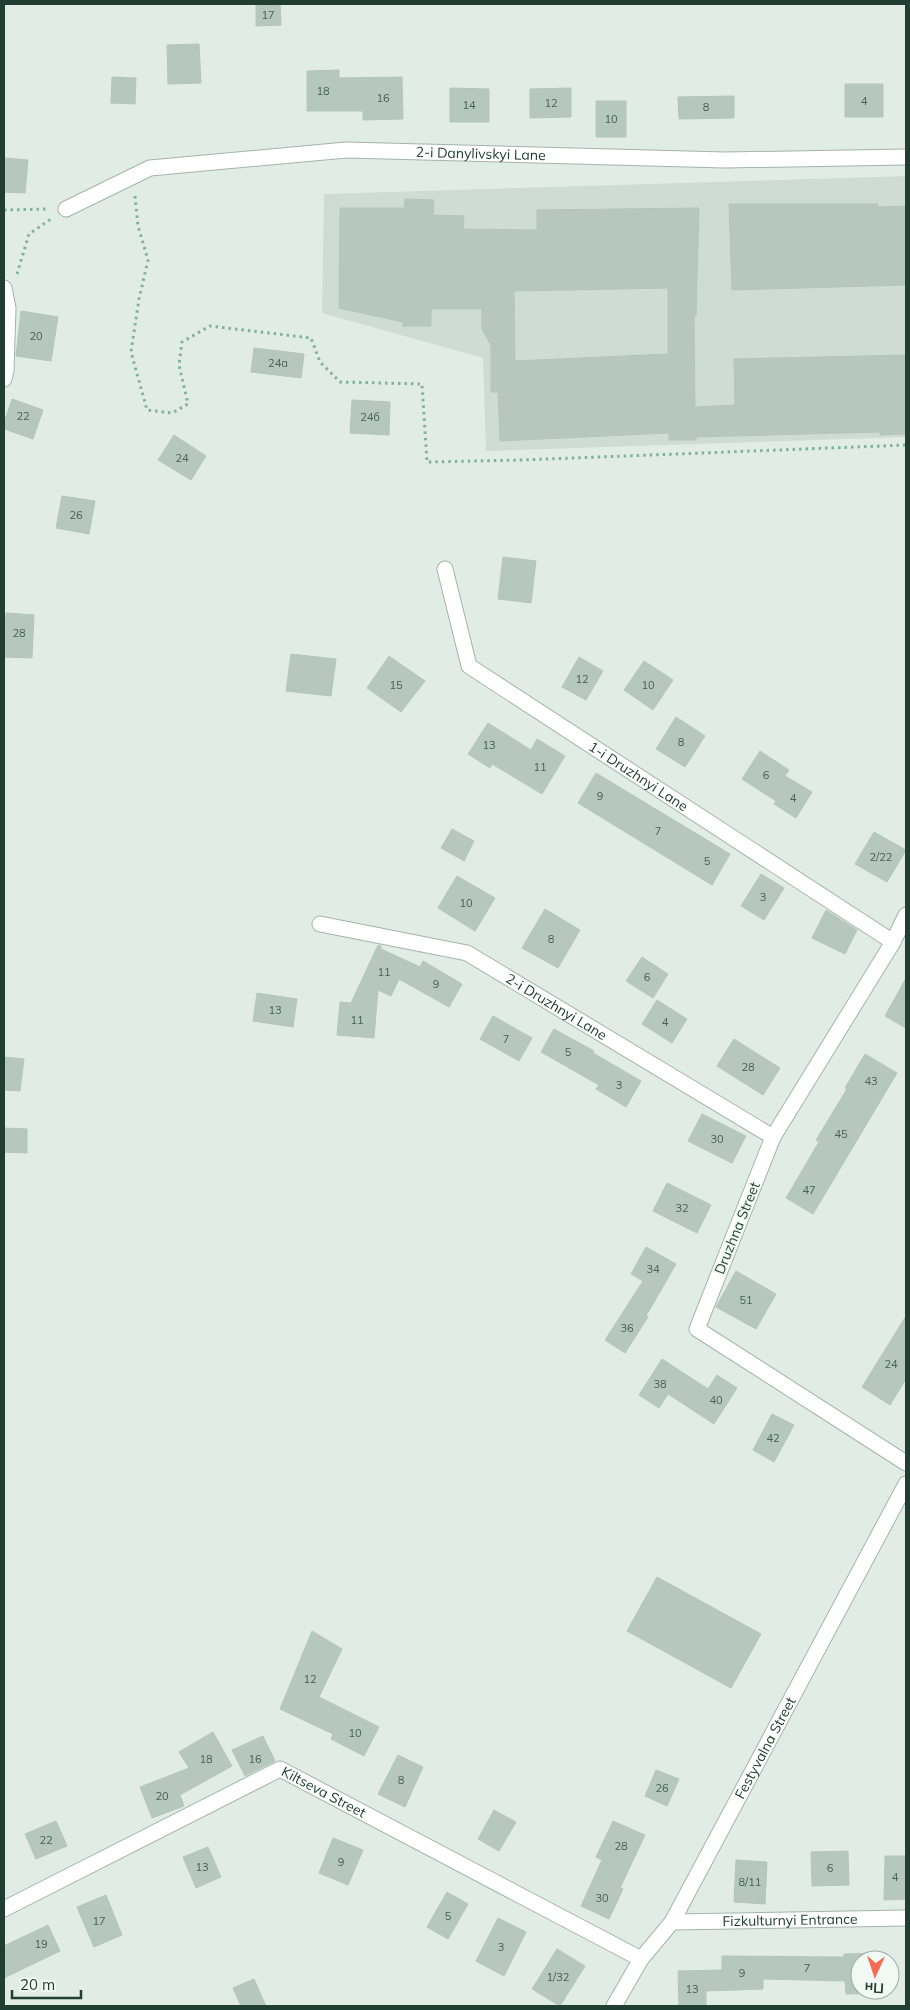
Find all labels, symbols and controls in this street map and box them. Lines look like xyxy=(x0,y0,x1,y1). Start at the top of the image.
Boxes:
house number: 17 xyxy=(261,8,275,22)
house number: 18 xyxy=(316,84,330,98)
house number: 16 xyxy=(376,91,390,105)
house number: 4 xyxy=(861,94,868,108)
house number: 12 xyxy=(544,96,558,110)
house number: 14 xyxy=(462,98,476,112)
house number: 8 xyxy=(703,100,710,114)
house number: 10 xyxy=(604,112,618,126)
street label: 2-i Danylivskyi Lane xyxy=(415,143,546,164)
house number: 20 xyxy=(29,329,43,343)
house number: 24а xyxy=(268,356,288,370)
house number: 22 xyxy=(16,409,30,423)
house number: 24б xyxy=(360,410,380,424)
house number: 24 xyxy=(175,451,189,465)
house number: 26 xyxy=(69,508,83,522)
house number: 28 xyxy=(12,626,26,640)
house number: 12 xyxy=(575,672,589,686)
house number: 15 xyxy=(389,678,403,692)
house number: 10 xyxy=(641,678,655,692)
house number: 8 xyxy=(678,735,685,749)
street label: 1-i Druzhnyi Lane xyxy=(585,737,691,815)
house number: 13 xyxy=(482,738,496,752)
house number: 11 xyxy=(533,760,547,774)
house number: 6 xyxy=(763,768,770,782)
house number: 9 xyxy=(597,789,603,803)
house number: 4 xyxy=(790,791,797,805)
house number: 7 xyxy=(655,824,661,838)
house number: 2/22 xyxy=(870,850,893,864)
house number: 5 xyxy=(704,854,711,868)
house number: 3 xyxy=(760,890,766,904)
house number: 10 xyxy=(459,896,473,910)
house number: 8 xyxy=(548,932,555,946)
house number: 11 xyxy=(377,965,391,979)
street label: 2-i Druzhnyi Lane xyxy=(502,969,610,1044)
house number: 6 xyxy=(644,970,651,984)
house number: 9 xyxy=(433,977,439,991)
house number: 13 xyxy=(268,1003,282,1017)
house number: 11 xyxy=(350,1013,364,1027)
house number: 4 xyxy=(662,1015,669,1029)
house number: 7 xyxy=(503,1032,509,1046)
house number: 5 xyxy=(565,1045,572,1059)
house number: 28 xyxy=(741,1060,755,1074)
house number: 43 xyxy=(864,1074,878,1088)
house number: 3 xyxy=(616,1078,622,1092)
house number: 45 xyxy=(834,1127,848,1141)
house number: 30 xyxy=(710,1132,724,1146)
street label: Druzhna Street xyxy=(710,1179,764,1277)
house number: 47 xyxy=(802,1183,816,1197)
house number: 32 xyxy=(675,1201,689,1215)
house number: 34 xyxy=(646,1262,660,1276)
house number: 51 xyxy=(739,1293,753,1307)
house number: 36 xyxy=(620,1321,634,1335)
house number: 24 xyxy=(884,1357,898,1371)
house number: 38 xyxy=(653,1377,667,1391)
house number: 40 xyxy=(709,1393,723,1407)
house number: 42 xyxy=(766,1431,780,1445)
house number: 12 xyxy=(303,1672,317,1686)
street label: Festyvalna Street xyxy=(731,1694,800,1802)
house number: 10 xyxy=(348,1726,362,1740)
house number: 18 xyxy=(199,1752,213,1766)
house number: 16 xyxy=(248,1752,262,1766)
street label: Kiltseva Street xyxy=(278,1762,369,1822)
house number: 8 xyxy=(398,1773,405,1787)
house number: 26 xyxy=(655,1781,669,1795)
house number: 20 xyxy=(155,1789,169,1803)
house number: 22 xyxy=(39,1833,53,1847)
house number: 28 xyxy=(614,1839,628,1853)
house number: 9 xyxy=(338,1855,344,1869)
house number: 13 xyxy=(195,1860,209,1874)
house number: 6 xyxy=(827,1861,834,1875)
house number: 4 xyxy=(892,1870,899,1884)
house number: 8/11 xyxy=(739,1875,761,1889)
house number: 30 xyxy=(595,1891,609,1905)
house number: 5 xyxy=(445,1909,452,1923)
street label: Fizkulturnyi Entrance xyxy=(722,1910,858,1930)
house number: 17 xyxy=(92,1914,106,1928)
house number: 19 xyxy=(34,1937,48,1951)
house number: 3 xyxy=(498,1940,504,1954)
north arrow xyxy=(850,1950,900,2000)
house number: 7 xyxy=(804,1961,810,1975)
house number: 9 xyxy=(739,1966,745,1980)
scale bar xyxy=(12,1968,81,2000)
house number: 1/32 xyxy=(547,1970,570,1984)
text: 20 m xyxy=(20,1975,55,1994)
text: Пн xyxy=(864,1978,885,1997)
house number: 13 xyxy=(685,1982,699,1996)

